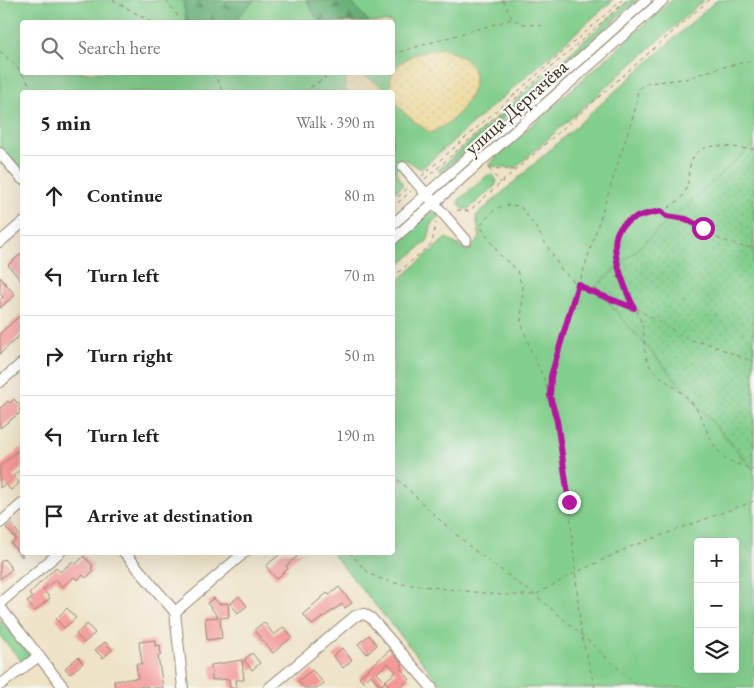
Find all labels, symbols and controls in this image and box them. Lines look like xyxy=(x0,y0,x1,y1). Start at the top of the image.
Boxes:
search box xyxy=(20,20,395,75)
icon: search xyxy=(38,34,66,62)
text: Search here xyxy=(78,35,160,60)
street label: улица Дергачёва xyxy=(459,54,573,160)
text: 5 min xyxy=(40,109,91,136)
text: Walk · 390 m xyxy=(296,112,375,133)
icon: ahead xyxy=(40,182,68,210)
text: Continue xyxy=(87,183,162,208)
text: 80 m xyxy=(344,185,375,206)
route start xyxy=(692,217,715,240)
icon: left xyxy=(40,262,68,290)
text: Turn left xyxy=(87,263,159,288)
text: 70 m xyxy=(344,265,375,286)
icon: right xyxy=(40,342,68,370)
text: Turn right xyxy=(87,343,173,368)
text: 50 m xyxy=(344,345,375,366)
icon: left xyxy=(40,422,68,450)
text: Turn left xyxy=(87,423,159,448)
text: 190 m xyxy=(336,425,375,446)
route end xyxy=(558,491,581,514)
icon: arrive xyxy=(40,502,68,530)
text: Arrive at destination xyxy=(87,503,253,528)
map controls xyxy=(694,538,739,673)
button: + xyxy=(694,538,739,583)
button: − xyxy=(694,583,739,628)
button: layers xyxy=(694,628,739,673)

